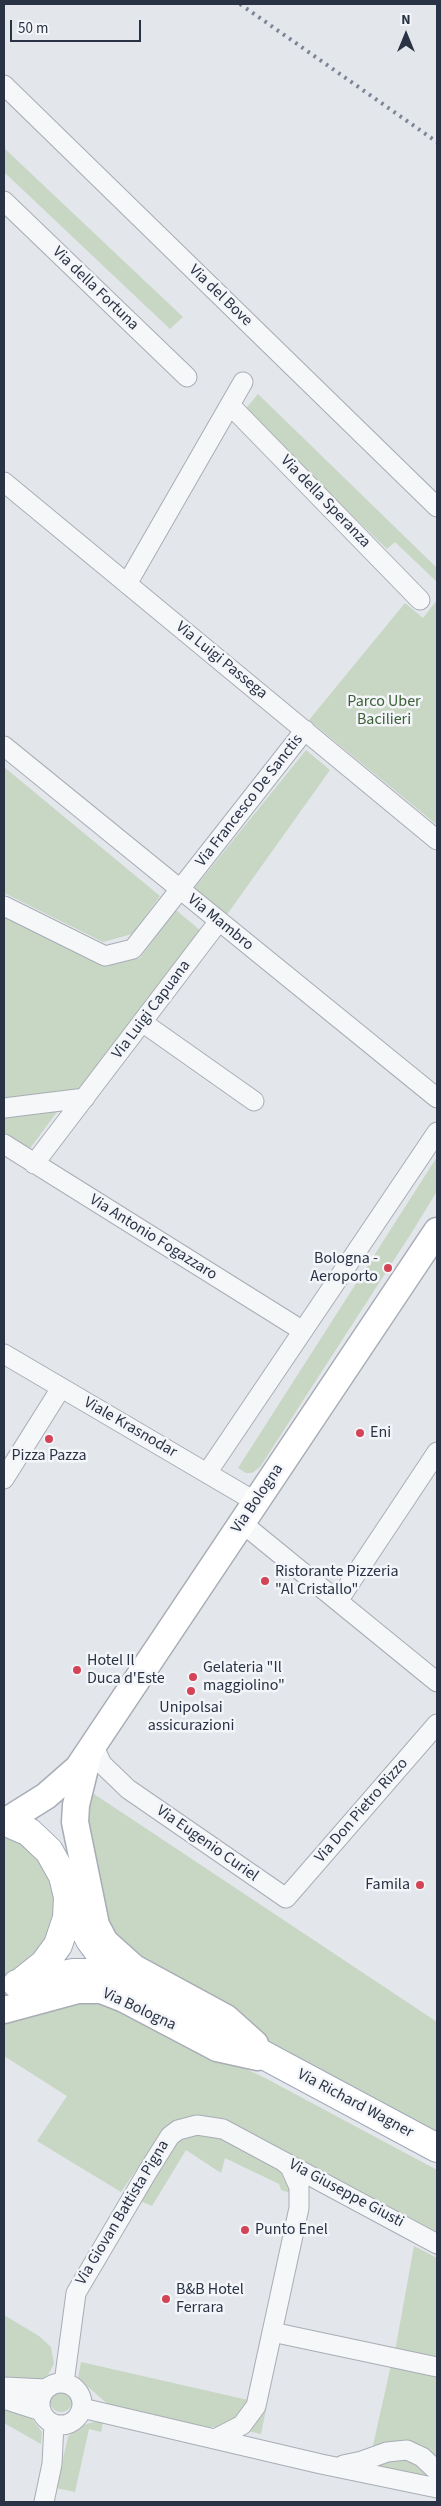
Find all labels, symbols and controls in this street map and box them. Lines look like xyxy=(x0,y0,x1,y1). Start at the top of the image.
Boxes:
scale bar xyxy=(12,10,144,42)
north arrow xyxy=(381,10,431,60)
text: N xyxy=(401,10,411,30)
text: 50 m xyxy=(18,18,48,39)
street label: Via della Fortuna xyxy=(48,243,142,335)
street label: Via del Bove xyxy=(184,261,256,331)
street label: Via della Speranza xyxy=(276,452,374,552)
street label: Via Luigi Passega xyxy=(171,618,271,704)
park label: Parco Uber Bacilieri xyxy=(347,692,421,730)
street label: Via Francesco De Sanctis xyxy=(192,731,308,871)
street label: Via Mambro xyxy=(183,891,257,955)
street label: Via Luigi Capuana xyxy=(109,957,195,1063)
street label: Via Antonio Fogazzaro xyxy=(86,1191,220,1285)
place label: Bologna - Aeroporto xyxy=(310,1249,378,1287)
marker: Bologna - Aeroporto xyxy=(382,1262,394,1274)
street label: Viale Krasnodar xyxy=(80,1394,180,1462)
place label: Eni xyxy=(370,1423,391,1443)
marker: Eni xyxy=(354,1427,366,1439)
marker: Pizza Pazza xyxy=(43,1433,55,1445)
place label: Pizza Pazza xyxy=(11,1446,87,1466)
street label: Via Bologna xyxy=(228,1461,288,1537)
place label: Ristorante Pizzeria "Al Cristallo" xyxy=(275,1562,399,1600)
marker: Ristorante Pizzeria "Al Cristallo" xyxy=(259,1575,271,1587)
place label: Hotel Il Duca d'Este xyxy=(87,1651,165,1689)
place label: Gelateria "Il maggiolino" xyxy=(203,1658,285,1696)
marker: Hotel Il Duca d'Este xyxy=(71,1664,83,1676)
marker: Gelateria "Il maggiolino" xyxy=(187,1671,199,1683)
marker: Unipolsai assicurazioni xyxy=(185,1685,197,1697)
place label: Unipolsai assicurazioni xyxy=(148,1698,234,1736)
street label: Via Don Pietro Rizzo xyxy=(311,1755,413,1867)
street label: Via Eugenio Curiel xyxy=(152,1802,262,1886)
place label: Famila xyxy=(365,1875,410,1895)
marker: Famila xyxy=(414,1879,426,1891)
street label: Via Bologna xyxy=(99,1985,179,2035)
street label: Via Richard Wagner xyxy=(294,2065,416,2143)
street label: Via Giovan Battista Pigna xyxy=(72,2137,174,2289)
street label: Via Giuseppe Giusti xyxy=(285,2156,407,2232)
place label: Punto Enel xyxy=(255,2220,328,2240)
marker: Punto Enel xyxy=(239,2224,251,2236)
place label: B&B Hotel Ferrara xyxy=(176,2280,244,2318)
marker: B&B Hotel Ferrara xyxy=(160,2293,172,2305)

